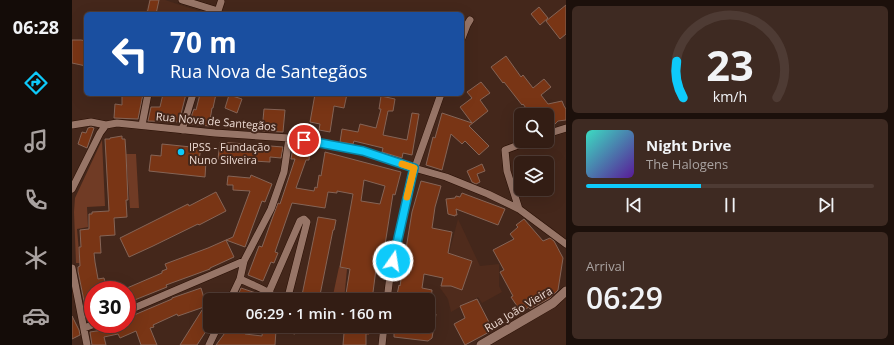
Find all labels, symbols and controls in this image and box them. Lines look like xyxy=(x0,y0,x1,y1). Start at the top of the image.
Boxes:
text: 06:28 xyxy=(13,15,59,39)
text: 70 m xyxy=(170,23,237,61)
icon: left xyxy=(104,28,156,80)
text: 23 xyxy=(706,36,754,92)
text: Rua Nova de Santegãos xyxy=(170,59,367,83)
icon: directions xyxy=(22,69,50,97)
text: km/h xyxy=(713,86,747,105)
street label: Rua Nova de Santegãos xyxy=(155,108,277,134)
map controls xyxy=(514,108,554,196)
button: search xyxy=(514,108,554,148)
pin xyxy=(287,123,321,157)
icon: music xyxy=(22,127,50,155)
icon: arrive xyxy=(293,129,315,151)
text: Night Drive xyxy=(646,135,731,155)
place label: IPSS - Fundação Nuno Silveira xyxy=(189,139,270,167)
marker: IPSS - Fundação Nuno Silveira xyxy=(176,147,186,157)
text: The Halogens xyxy=(646,155,728,173)
button: layers xyxy=(514,156,554,196)
icon: phone xyxy=(22,186,50,214)
icon: previous xyxy=(623,194,645,216)
icon: pause xyxy=(719,194,741,216)
icon: next xyxy=(815,194,837,216)
position arrow xyxy=(372,240,414,282)
icon: climate xyxy=(22,244,50,272)
text: Arrival xyxy=(586,257,625,275)
text: 06:29 xyxy=(586,277,663,318)
speed limit sign: 30 xyxy=(84,281,136,333)
street label: Rua João Vieira xyxy=(481,283,555,335)
icon: car xyxy=(22,302,50,330)
text: 06:29 · 1 min · 160 m xyxy=(246,303,392,323)

